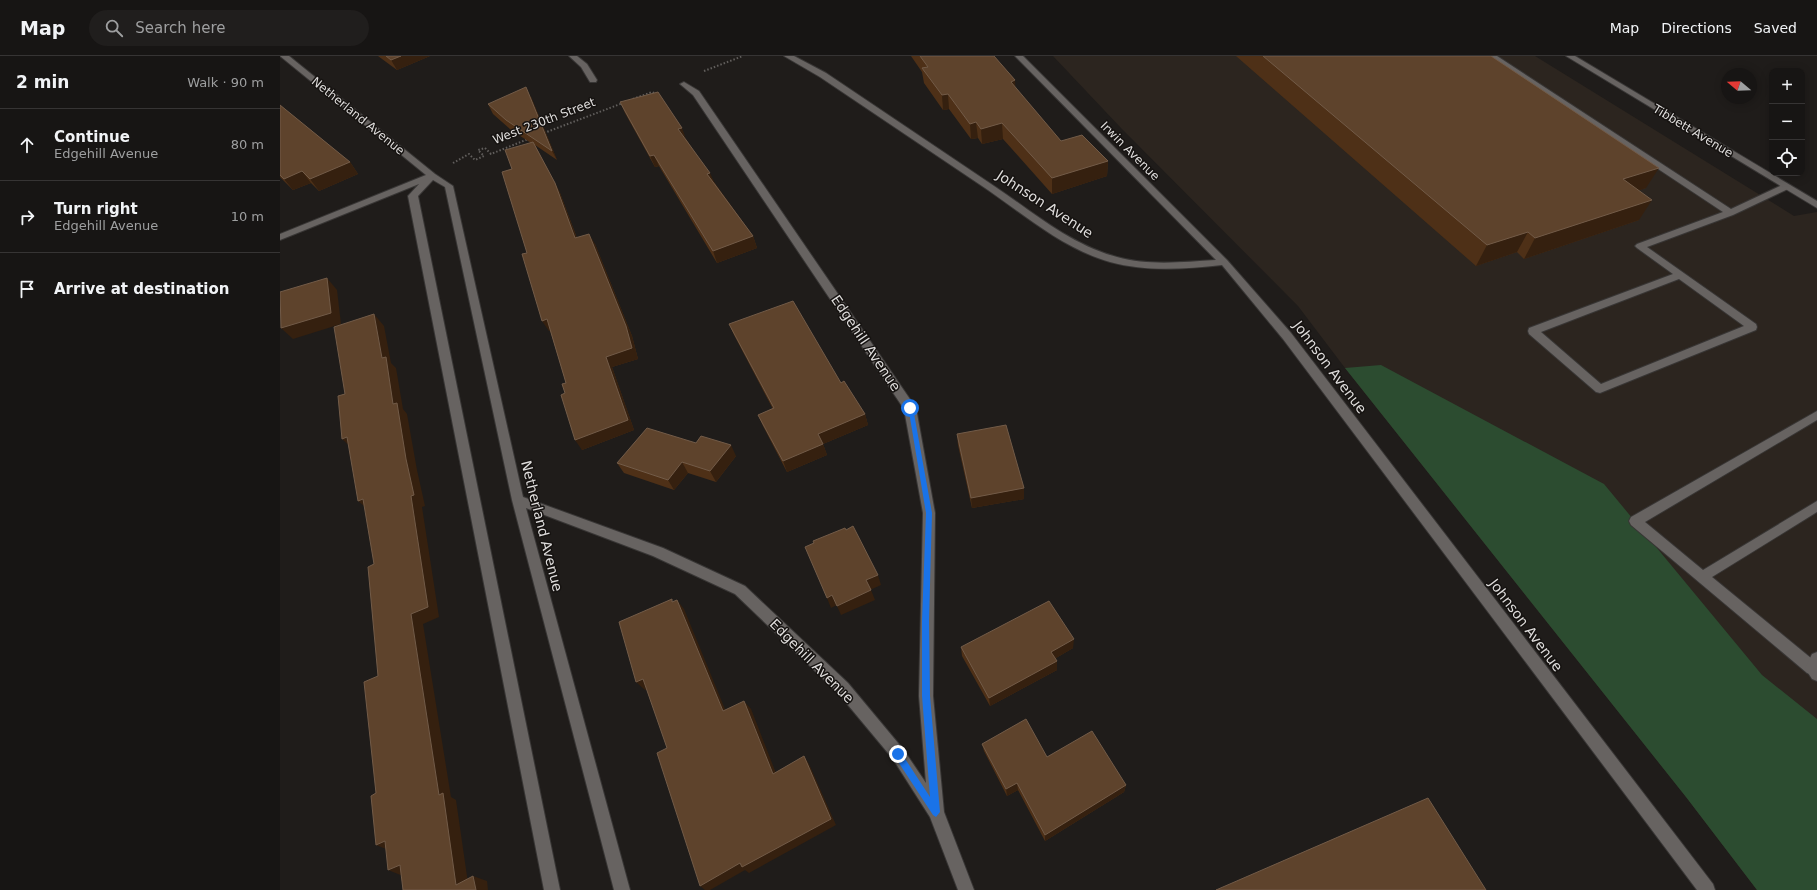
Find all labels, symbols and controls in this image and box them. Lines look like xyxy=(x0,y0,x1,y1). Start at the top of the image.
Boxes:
search box xyxy=(89,10,369,46)
text: Map xyxy=(20,17,65,39)
icon: search xyxy=(103,17,125,39)
text: Search here xyxy=(135,19,225,37)
text: Map xyxy=(1610,20,1639,36)
text: Directions xyxy=(1661,20,1732,36)
text: Saved xyxy=(1754,20,1797,36)
north arrow xyxy=(1721,68,1757,104)
map controls xyxy=(1769,68,1805,176)
button: + xyxy=(1769,68,1805,104)
text: 2 min xyxy=(16,72,69,92)
street label: Netherland Avenue xyxy=(309,74,407,158)
text: Walk · 90 m xyxy=(187,75,264,90)
street label: West 230th Street xyxy=(491,95,598,147)
street label: Tibbett Avenue xyxy=(1650,101,1735,160)
button: − xyxy=(1769,104,1805,140)
street label: Irwin Avenue xyxy=(1098,119,1162,183)
text: Continue xyxy=(54,128,130,146)
icon: ahead xyxy=(16,134,38,156)
text: 80 m xyxy=(231,137,264,152)
button: locate xyxy=(1769,140,1805,176)
text: Edgehill Avenue xyxy=(54,146,158,161)
street label: Johnson Avenue xyxy=(993,166,1096,241)
text: Turn right xyxy=(54,200,138,218)
icon: right xyxy=(16,206,38,228)
text: 10 m xyxy=(231,209,264,224)
text: Edgehill Avenue xyxy=(54,218,158,233)
icon: arrive xyxy=(16,278,38,300)
text: Arrive at destination xyxy=(54,280,229,298)
street label: Edgehill Avenue xyxy=(828,292,904,394)
street label: Johnson Avenue xyxy=(1289,317,1370,416)
route start xyxy=(901,399,919,417)
street label: Netherland Avenue xyxy=(518,459,566,593)
street label: Johnson Avenue xyxy=(1485,575,1566,674)
street label: Edgehill Avenue xyxy=(767,616,857,706)
route end xyxy=(889,745,907,763)

